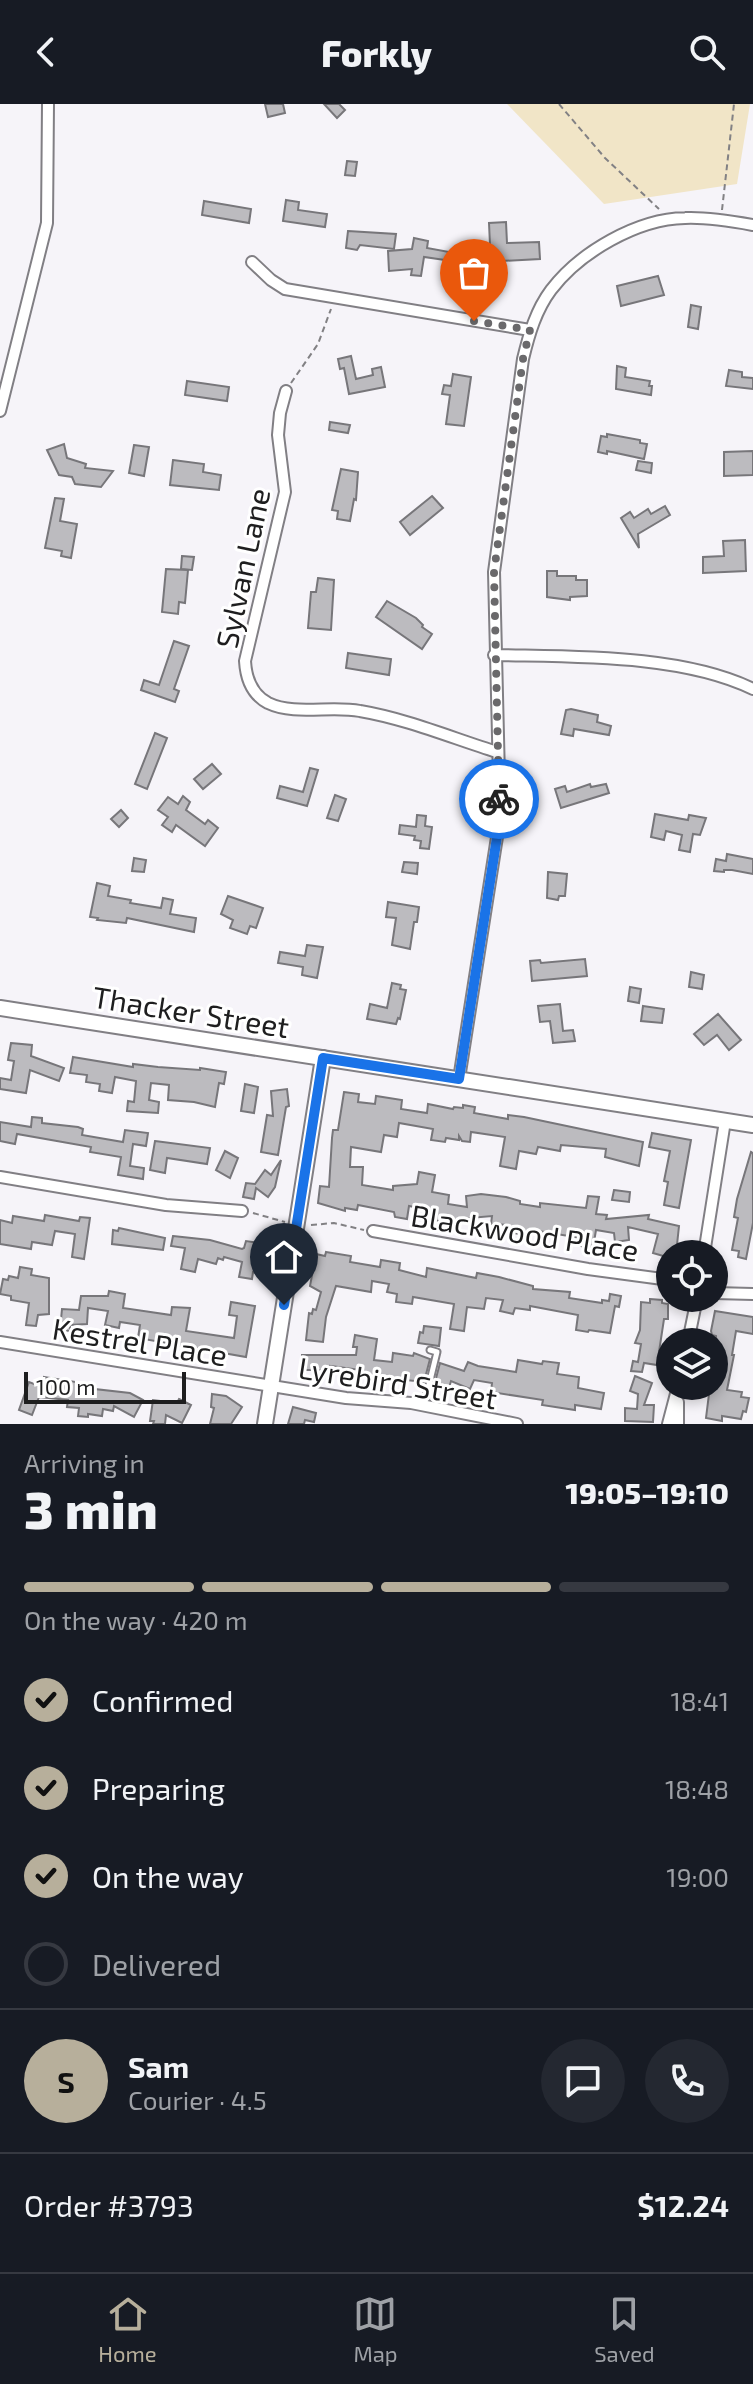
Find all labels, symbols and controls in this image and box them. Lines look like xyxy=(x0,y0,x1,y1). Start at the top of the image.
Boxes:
icon: back xyxy=(24,30,68,74)
icon: search xyxy=(685,30,729,74)
text: Forkly xyxy=(321,31,432,74)
pin xyxy=(440,239,508,321)
icon: bag xyxy=(452,251,496,295)
street label: Sylvan Lane xyxy=(208,485,276,651)
courier xyxy=(459,759,539,839)
icon: bike xyxy=(477,777,521,821)
street label: Thacker Street xyxy=(90,978,292,1044)
street label: Blackwood Place xyxy=(409,1196,641,1268)
pin xyxy=(250,1223,318,1305)
icon: home xyxy=(262,1235,306,1279)
map controls xyxy=(656,1240,728,1400)
button: locate xyxy=(656,1240,728,1312)
street label: Kestrel Place xyxy=(50,1309,230,1373)
button: layers xyxy=(656,1328,728,1400)
street label: Lyrebird Street xyxy=(296,1349,500,1415)
scale bar xyxy=(24,1368,186,1404)
text: 100 m xyxy=(36,1373,95,1399)
text: Arriving in xyxy=(24,1447,145,1478)
text: 19:05–19:10 xyxy=(565,1474,729,1510)
text: 3 min xyxy=(24,1477,158,1539)
text: On the way · 420 m xyxy=(24,1604,247,1635)
icon: check xyxy=(24,1678,68,1722)
text: Confirmed xyxy=(92,1682,233,1718)
text: 18:41 xyxy=(670,1685,729,1716)
icon: check xyxy=(24,1766,68,1810)
text: Preparing xyxy=(92,1770,225,1806)
text: 18:48 xyxy=(665,1773,729,1804)
icon: check xyxy=(24,1854,68,1898)
text: On the way xyxy=(92,1858,244,1894)
text: 19:00 xyxy=(666,1861,729,1892)
text: Delivered xyxy=(92,1946,221,1982)
button: chat xyxy=(541,2039,625,2123)
button: phone xyxy=(645,2039,729,2123)
text: Sam xyxy=(128,2048,189,2084)
text: S xyxy=(57,2063,75,2099)
text: Courier · 4.5 xyxy=(128,2084,267,2115)
text: Order #3793 xyxy=(24,2187,194,2223)
text: $12.24 xyxy=(637,2187,729,2223)
tab: Home xyxy=(98,2292,157,2366)
tab: Map xyxy=(353,2292,398,2366)
tab: Saved xyxy=(594,2292,655,2366)

